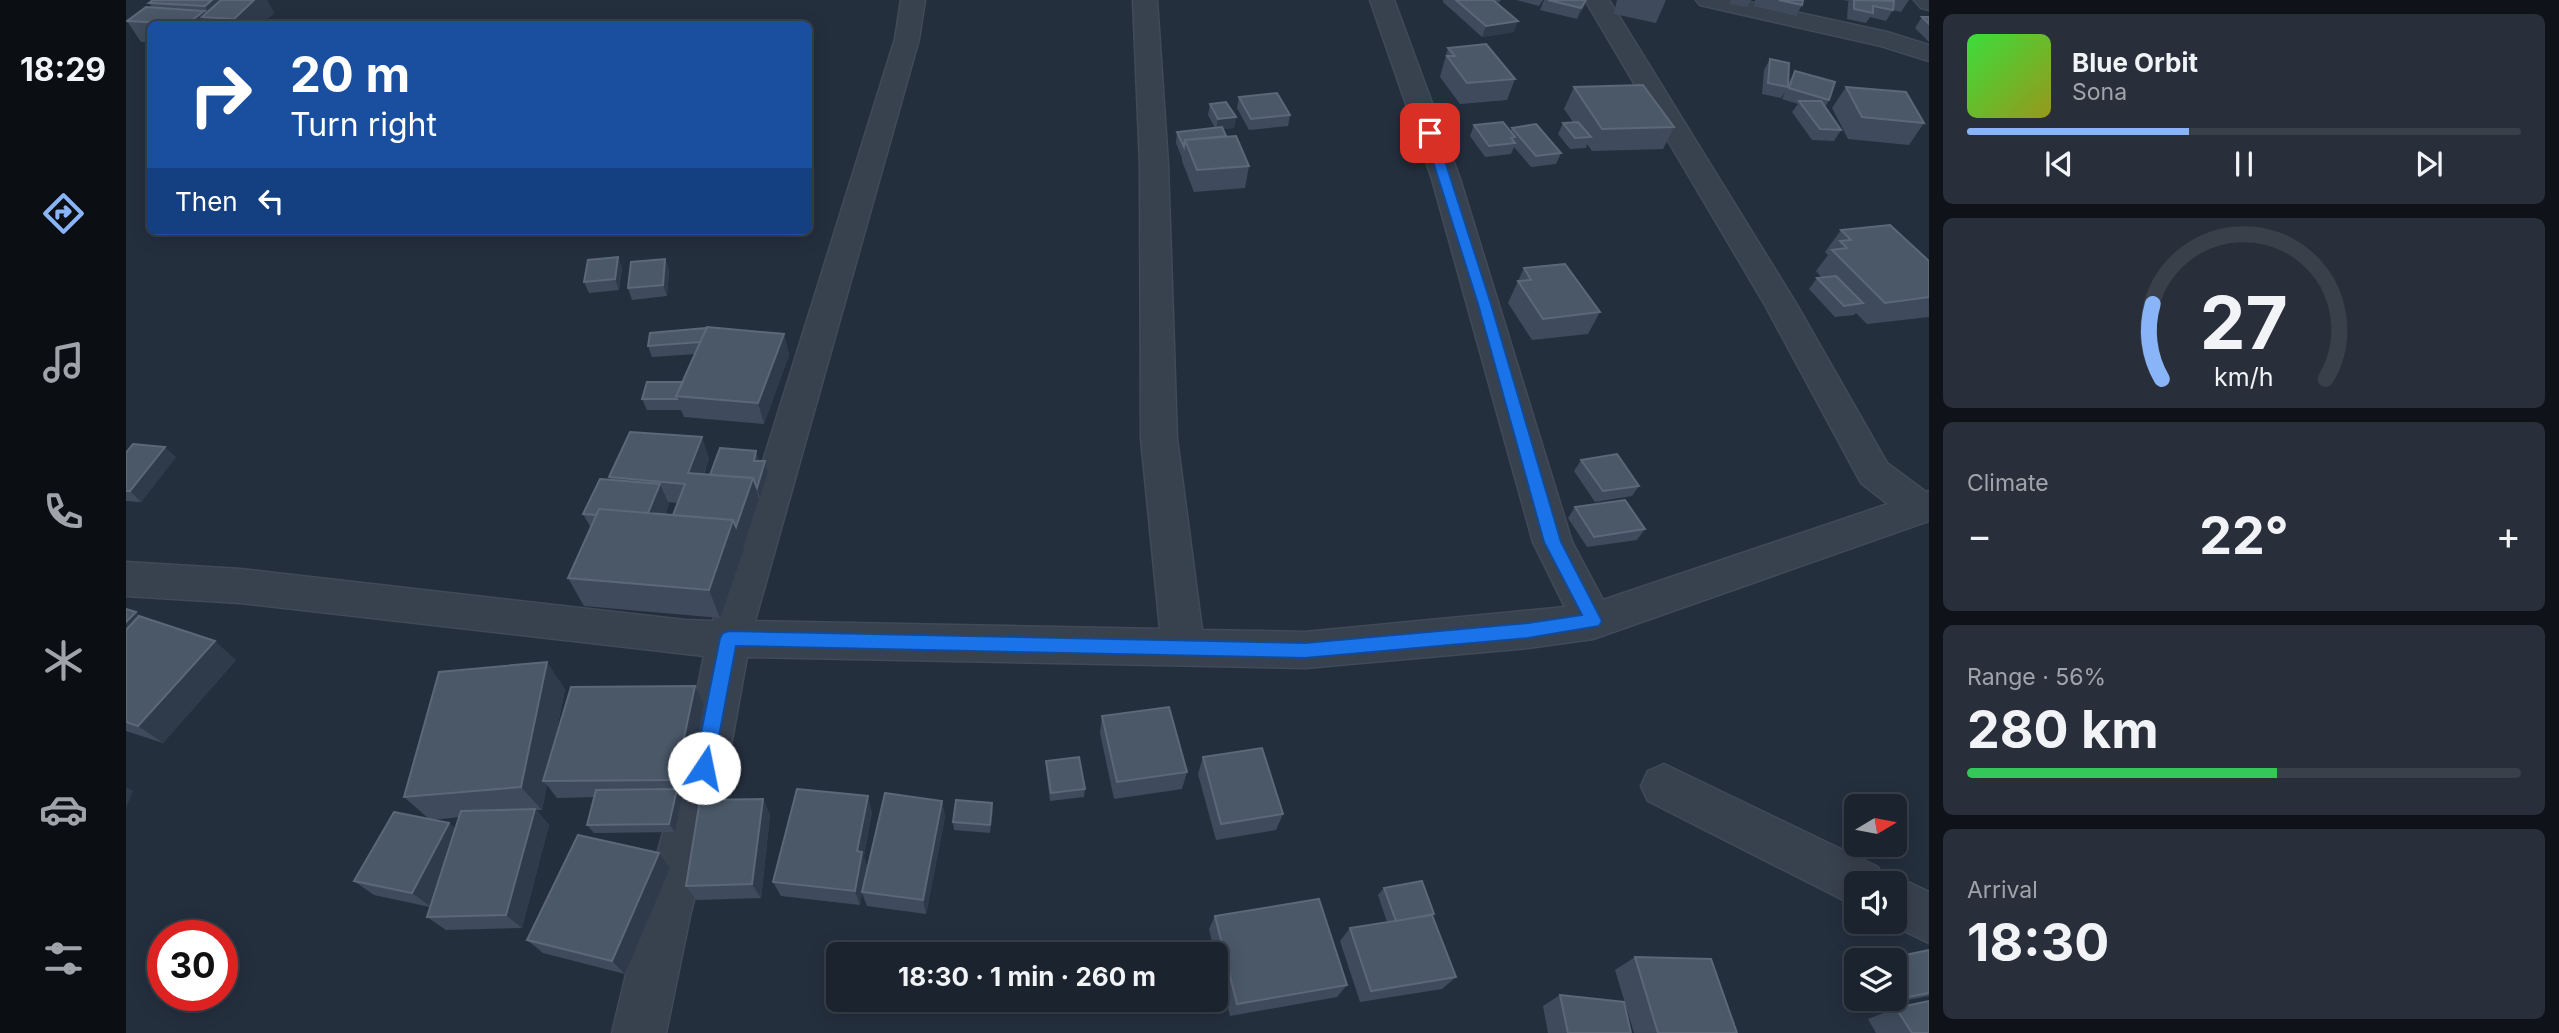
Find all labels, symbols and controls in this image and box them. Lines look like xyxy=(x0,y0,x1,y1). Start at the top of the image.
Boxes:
text: 20 m xyxy=(290,45,410,104)
text: Blue Orbit xyxy=(2072,47,2198,78)
icon: right xyxy=(175,49,266,140)
text: 18:29 xyxy=(20,50,106,89)
text: Sona xyxy=(2072,78,2127,106)
pin xyxy=(1400,103,1460,163)
text: Turn right xyxy=(290,105,437,144)
icon: arrive xyxy=(1411,114,1449,152)
icon: previous xyxy=(2040,145,2078,183)
icon: pause xyxy=(2225,145,2263,183)
icon: next xyxy=(2410,145,2448,183)
icon: left xyxy=(252,182,290,220)
text: Then xyxy=(175,186,238,217)
icon: directions xyxy=(39,189,88,238)
text: 27 xyxy=(2200,278,2288,367)
icon: music xyxy=(39,338,88,387)
text: km/h xyxy=(2214,361,2274,391)
text: Climate xyxy=(1967,469,2049,497)
icon: phone xyxy=(39,487,88,536)
text: 22° xyxy=(2199,504,2289,567)
text: − xyxy=(1967,512,1992,558)
text: + xyxy=(2496,512,2521,558)
icon: climate xyxy=(39,636,88,685)
text: Range · 56% xyxy=(1967,663,2106,691)
text: 280 km xyxy=(1967,698,2159,761)
position arrow xyxy=(667,731,741,805)
icon: car xyxy=(39,785,88,834)
north arrow xyxy=(1844,794,1908,858)
map controls xyxy=(1844,794,1907,1011)
button: sound xyxy=(1844,871,1907,934)
text: Arrival xyxy=(1967,876,2038,904)
text: 18:30 xyxy=(1967,911,2109,974)
speed limit sign: 30 xyxy=(147,920,238,1011)
icon: filters xyxy=(39,934,88,983)
button: layers xyxy=(1844,948,1907,1011)
text: 18:30 · 1 min · 260 m xyxy=(898,961,1156,992)

